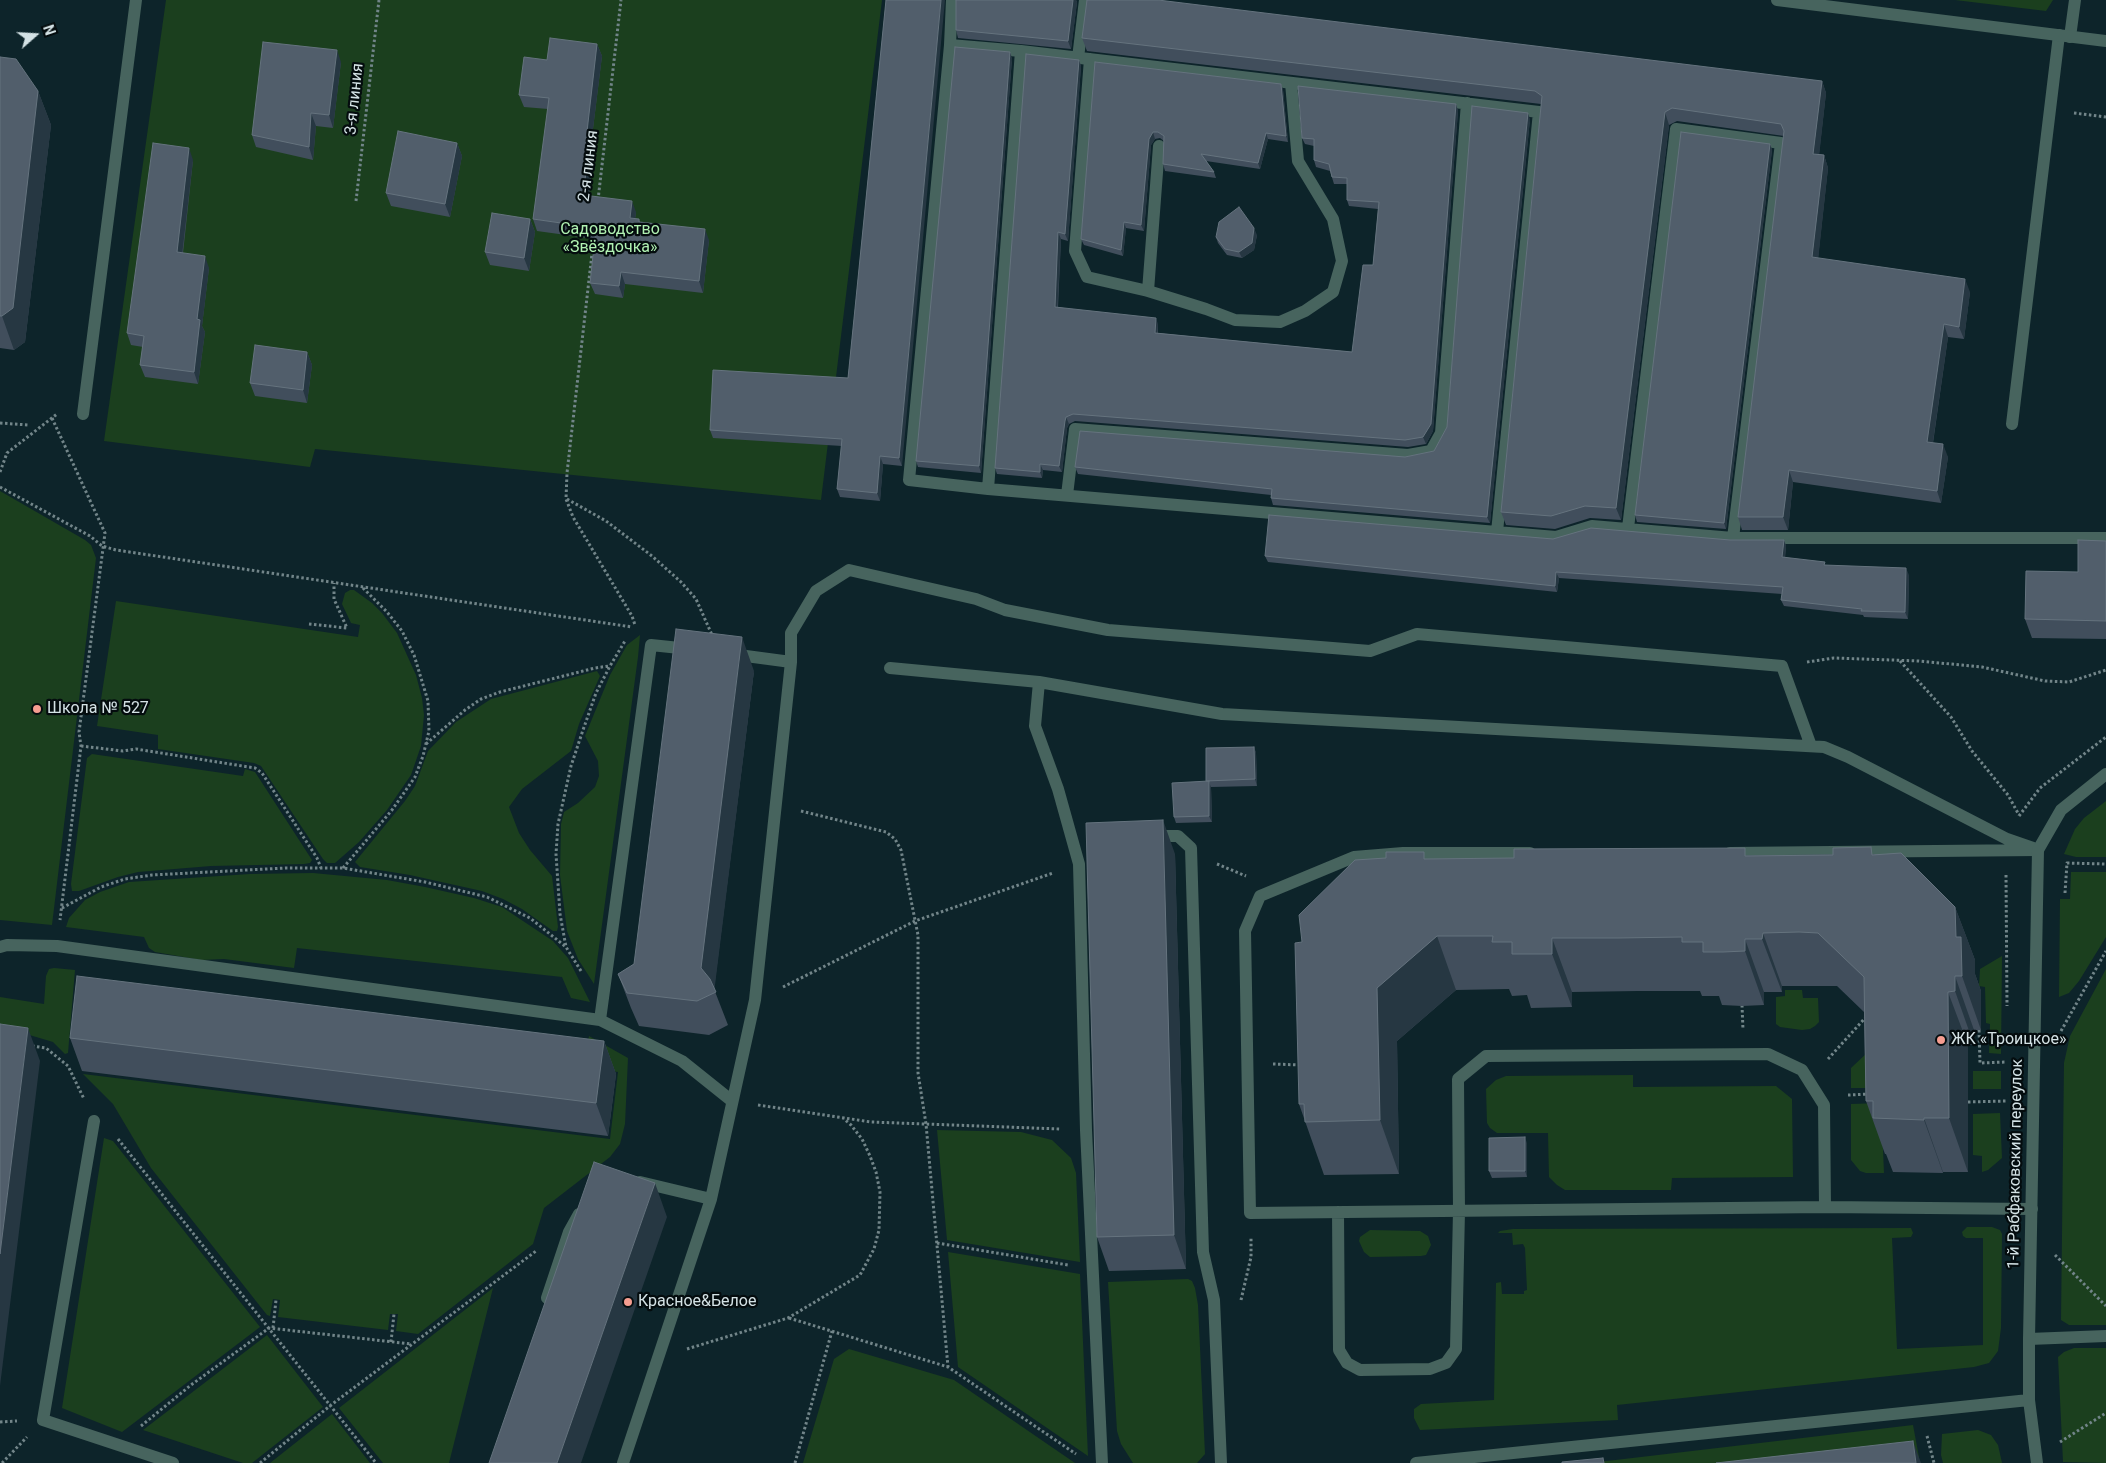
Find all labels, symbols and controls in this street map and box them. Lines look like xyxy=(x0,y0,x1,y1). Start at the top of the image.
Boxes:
north arrow xyxy=(10,10,60,60)
text: N xyxy=(40,23,58,37)
street label: 3-я линия xyxy=(342,62,368,136)
street label: 2-я линия xyxy=(575,129,603,203)
park label: Садоводство «Звёздочка» xyxy=(560,220,660,258)
place label: Школа № 527 xyxy=(47,699,149,719)
marker: Школа № 527 xyxy=(31,703,43,715)
place label: ЖК «Троицкое» xyxy=(1951,1030,2066,1050)
marker: ЖК «Троицкое» xyxy=(1935,1034,1947,1046)
street label: 1-й Рабфаковский переулок xyxy=(2005,1059,2027,1269)
place label: Красное&Белое xyxy=(638,1292,756,1312)
marker: Красное&Белое xyxy=(622,1296,634,1308)

